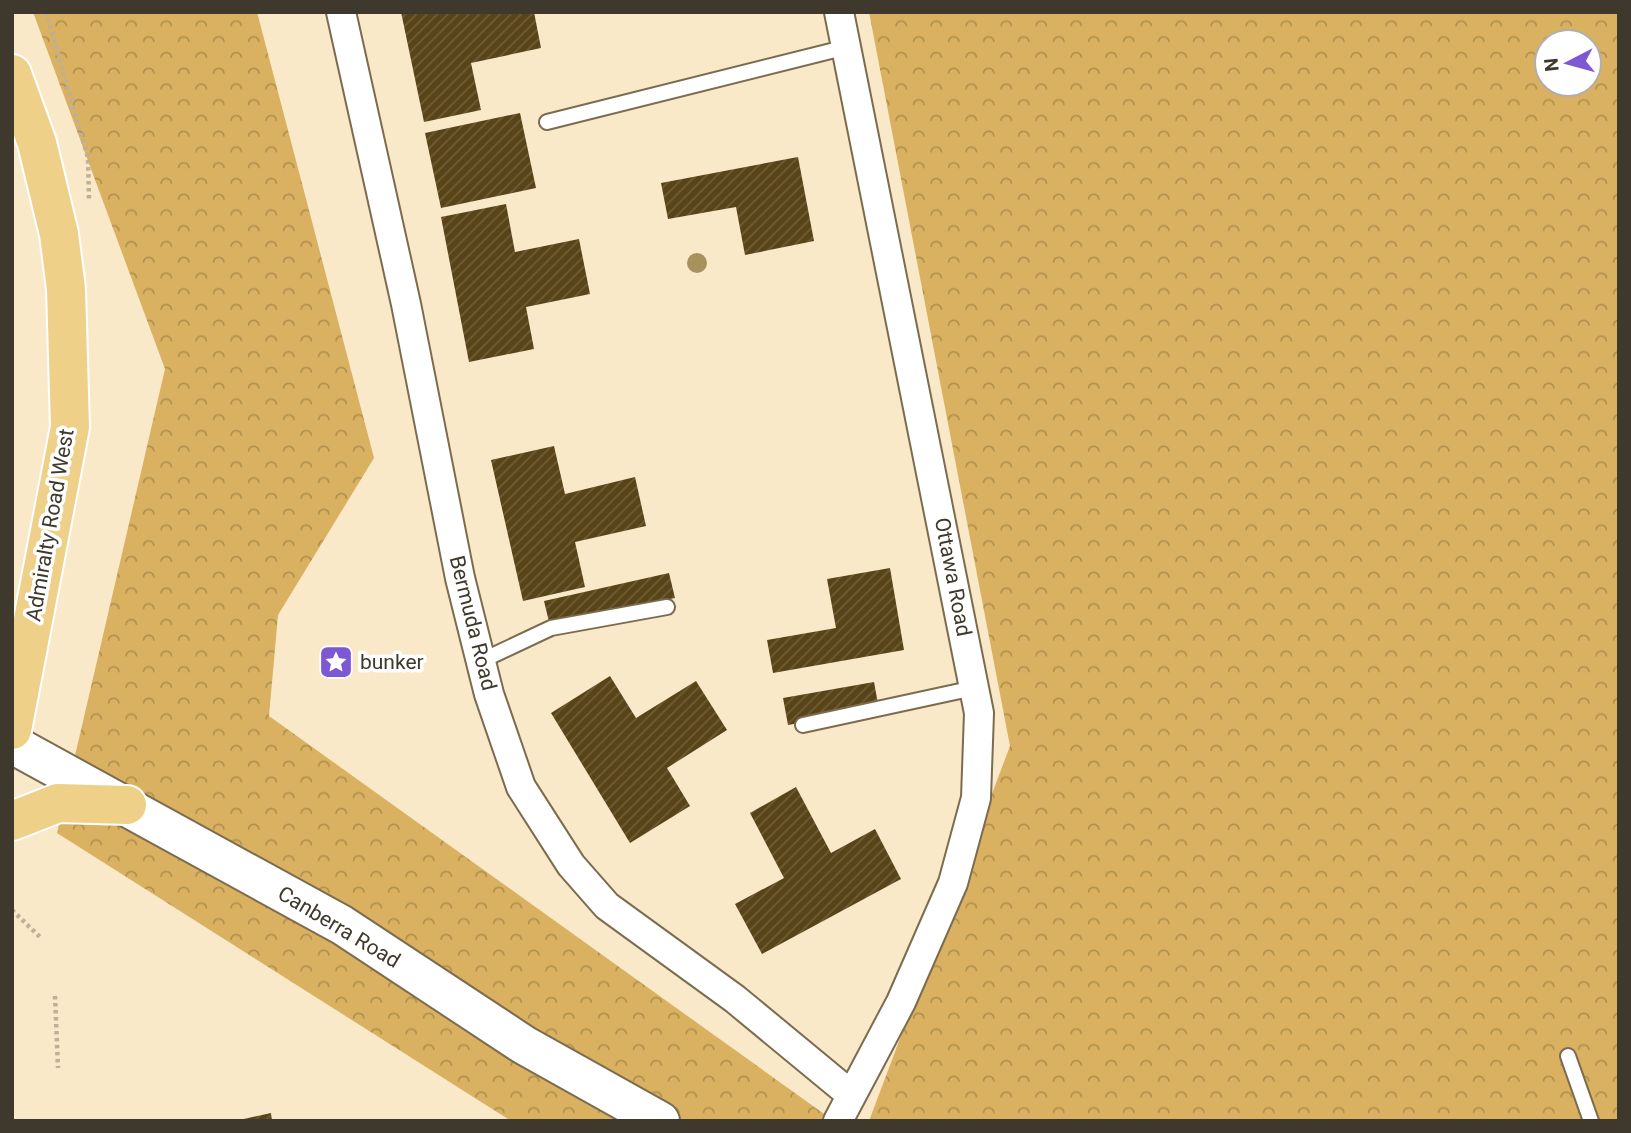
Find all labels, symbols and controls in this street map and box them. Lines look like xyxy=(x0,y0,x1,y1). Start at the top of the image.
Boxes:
north arrow xyxy=(1533,28,1603,98)
text: N xyxy=(1539,57,1564,73)
street label: Admiralty Road West xyxy=(21,427,79,623)
street label: Ottawa Road xyxy=(930,516,976,638)
street label: Bermuda Road xyxy=(445,553,501,693)
place icon: bunker xyxy=(317,643,355,681)
place label: bunker xyxy=(360,650,424,674)
street label: Canberra Road xyxy=(274,881,404,973)

